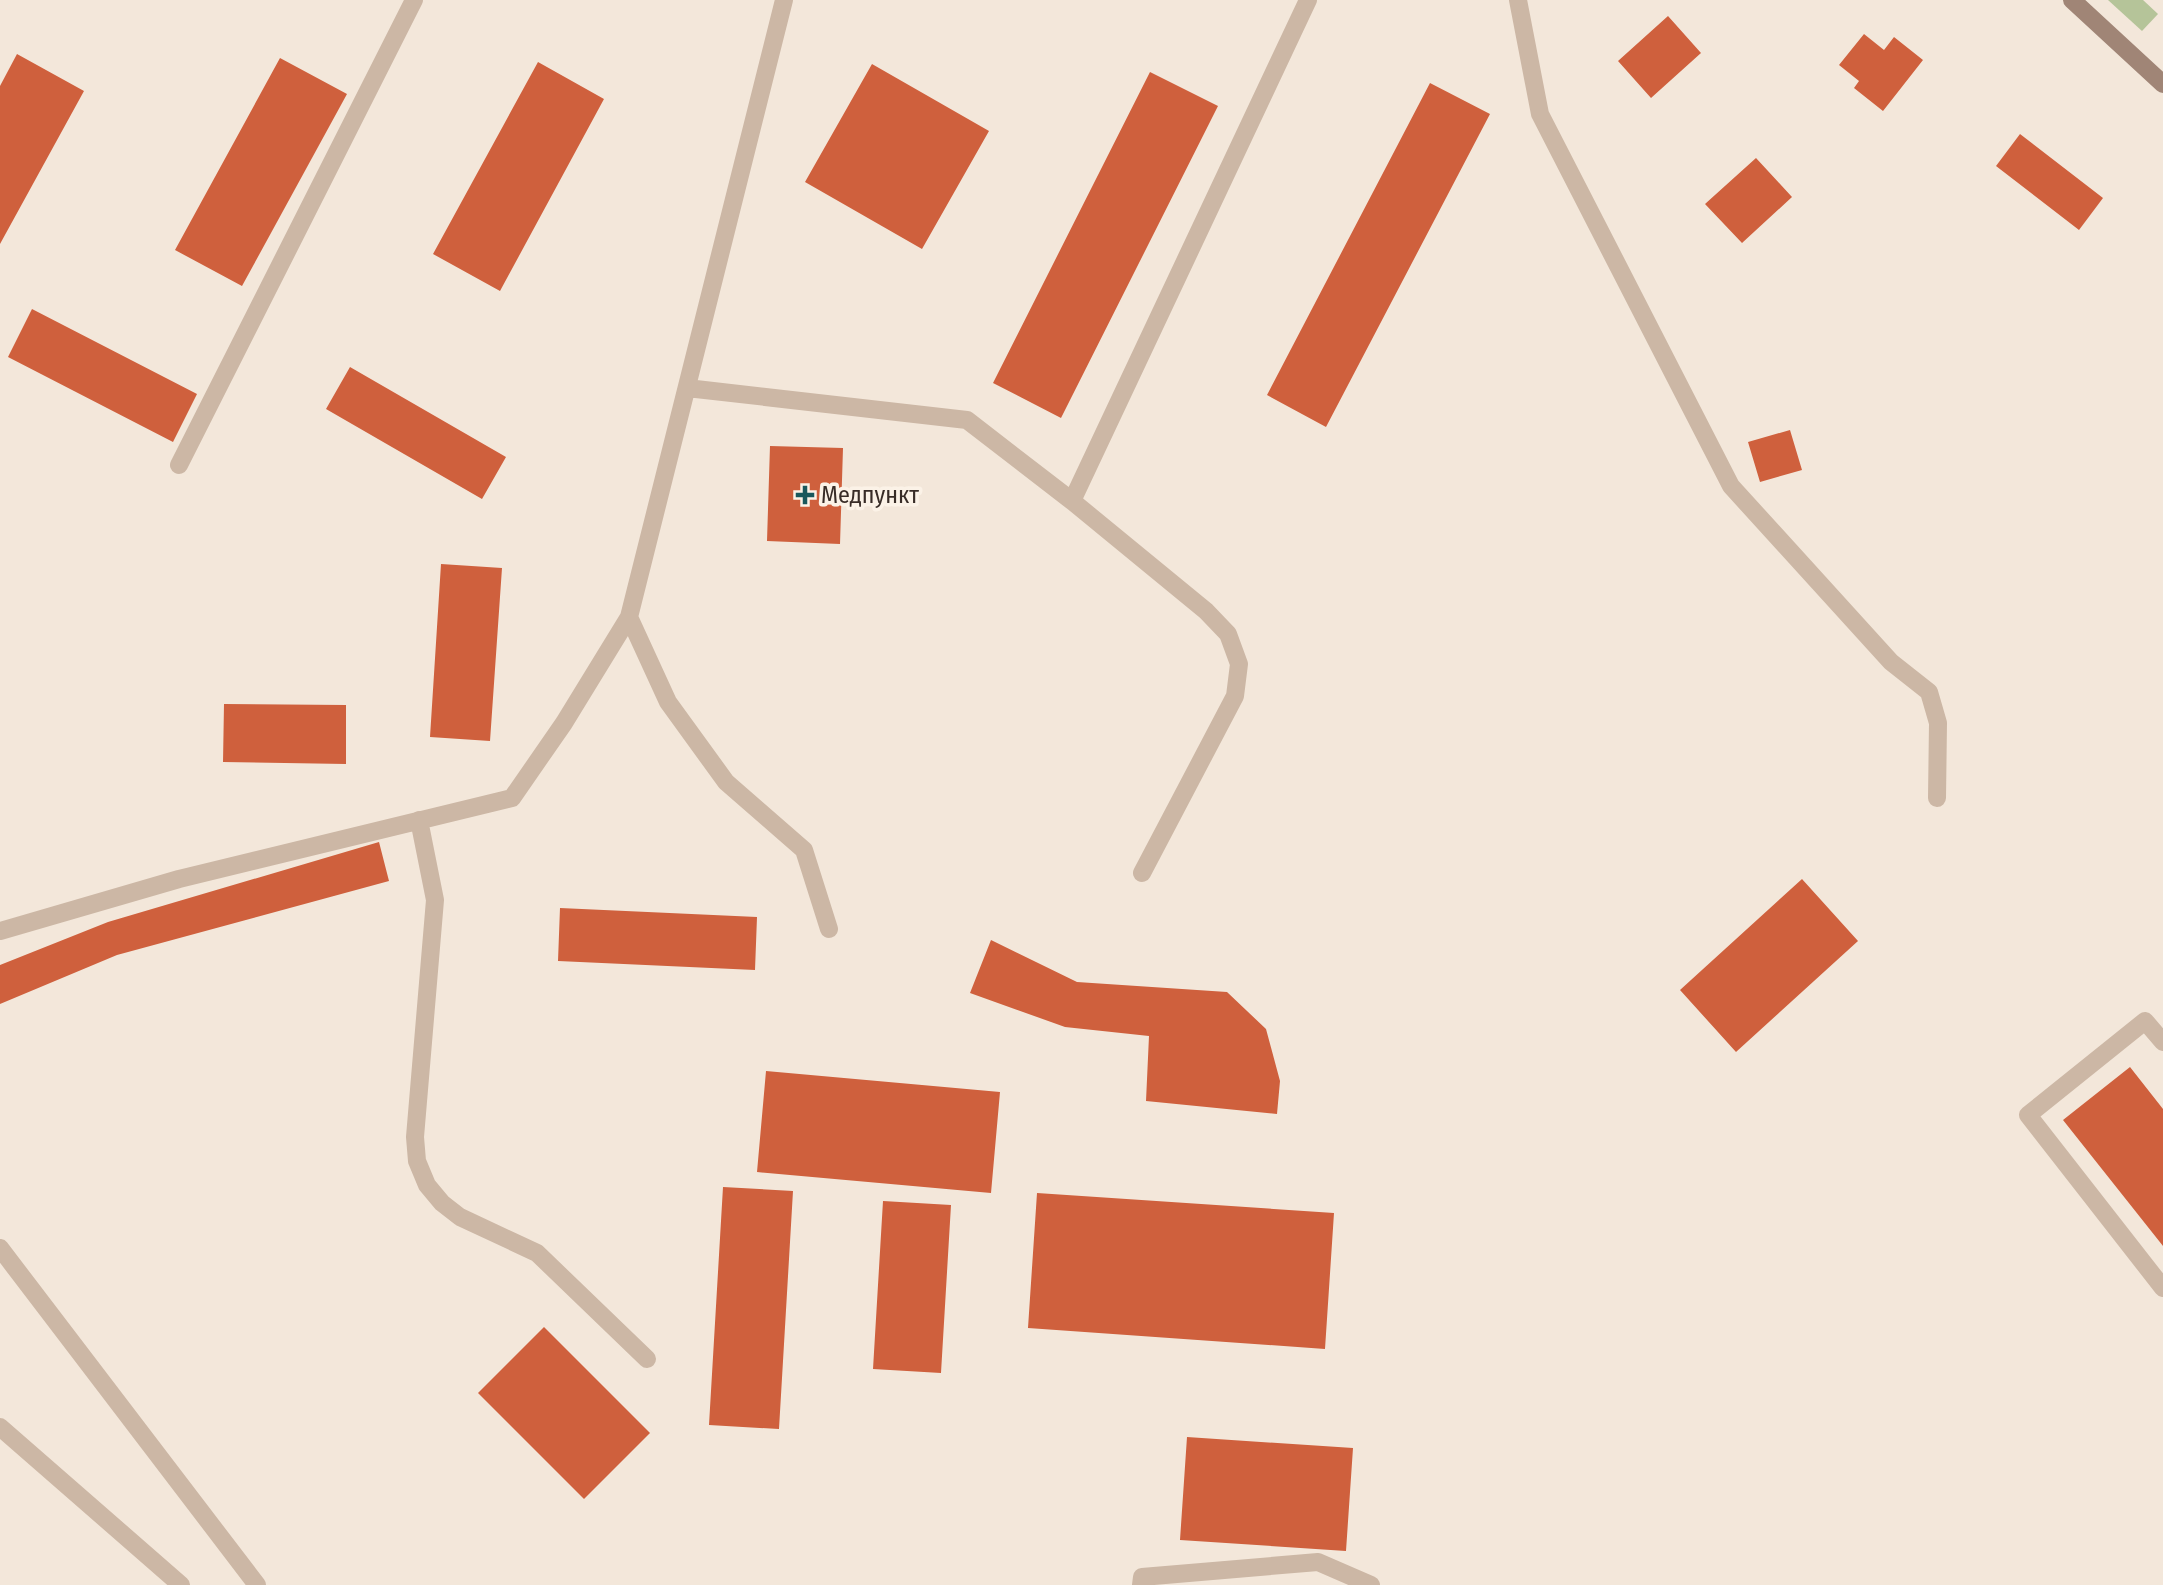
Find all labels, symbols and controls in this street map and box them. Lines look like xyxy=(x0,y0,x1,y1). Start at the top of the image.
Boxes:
place label: Медпункт xyxy=(821,481,919,509)
marker: Медпункт xyxy=(795,485,815,505)

